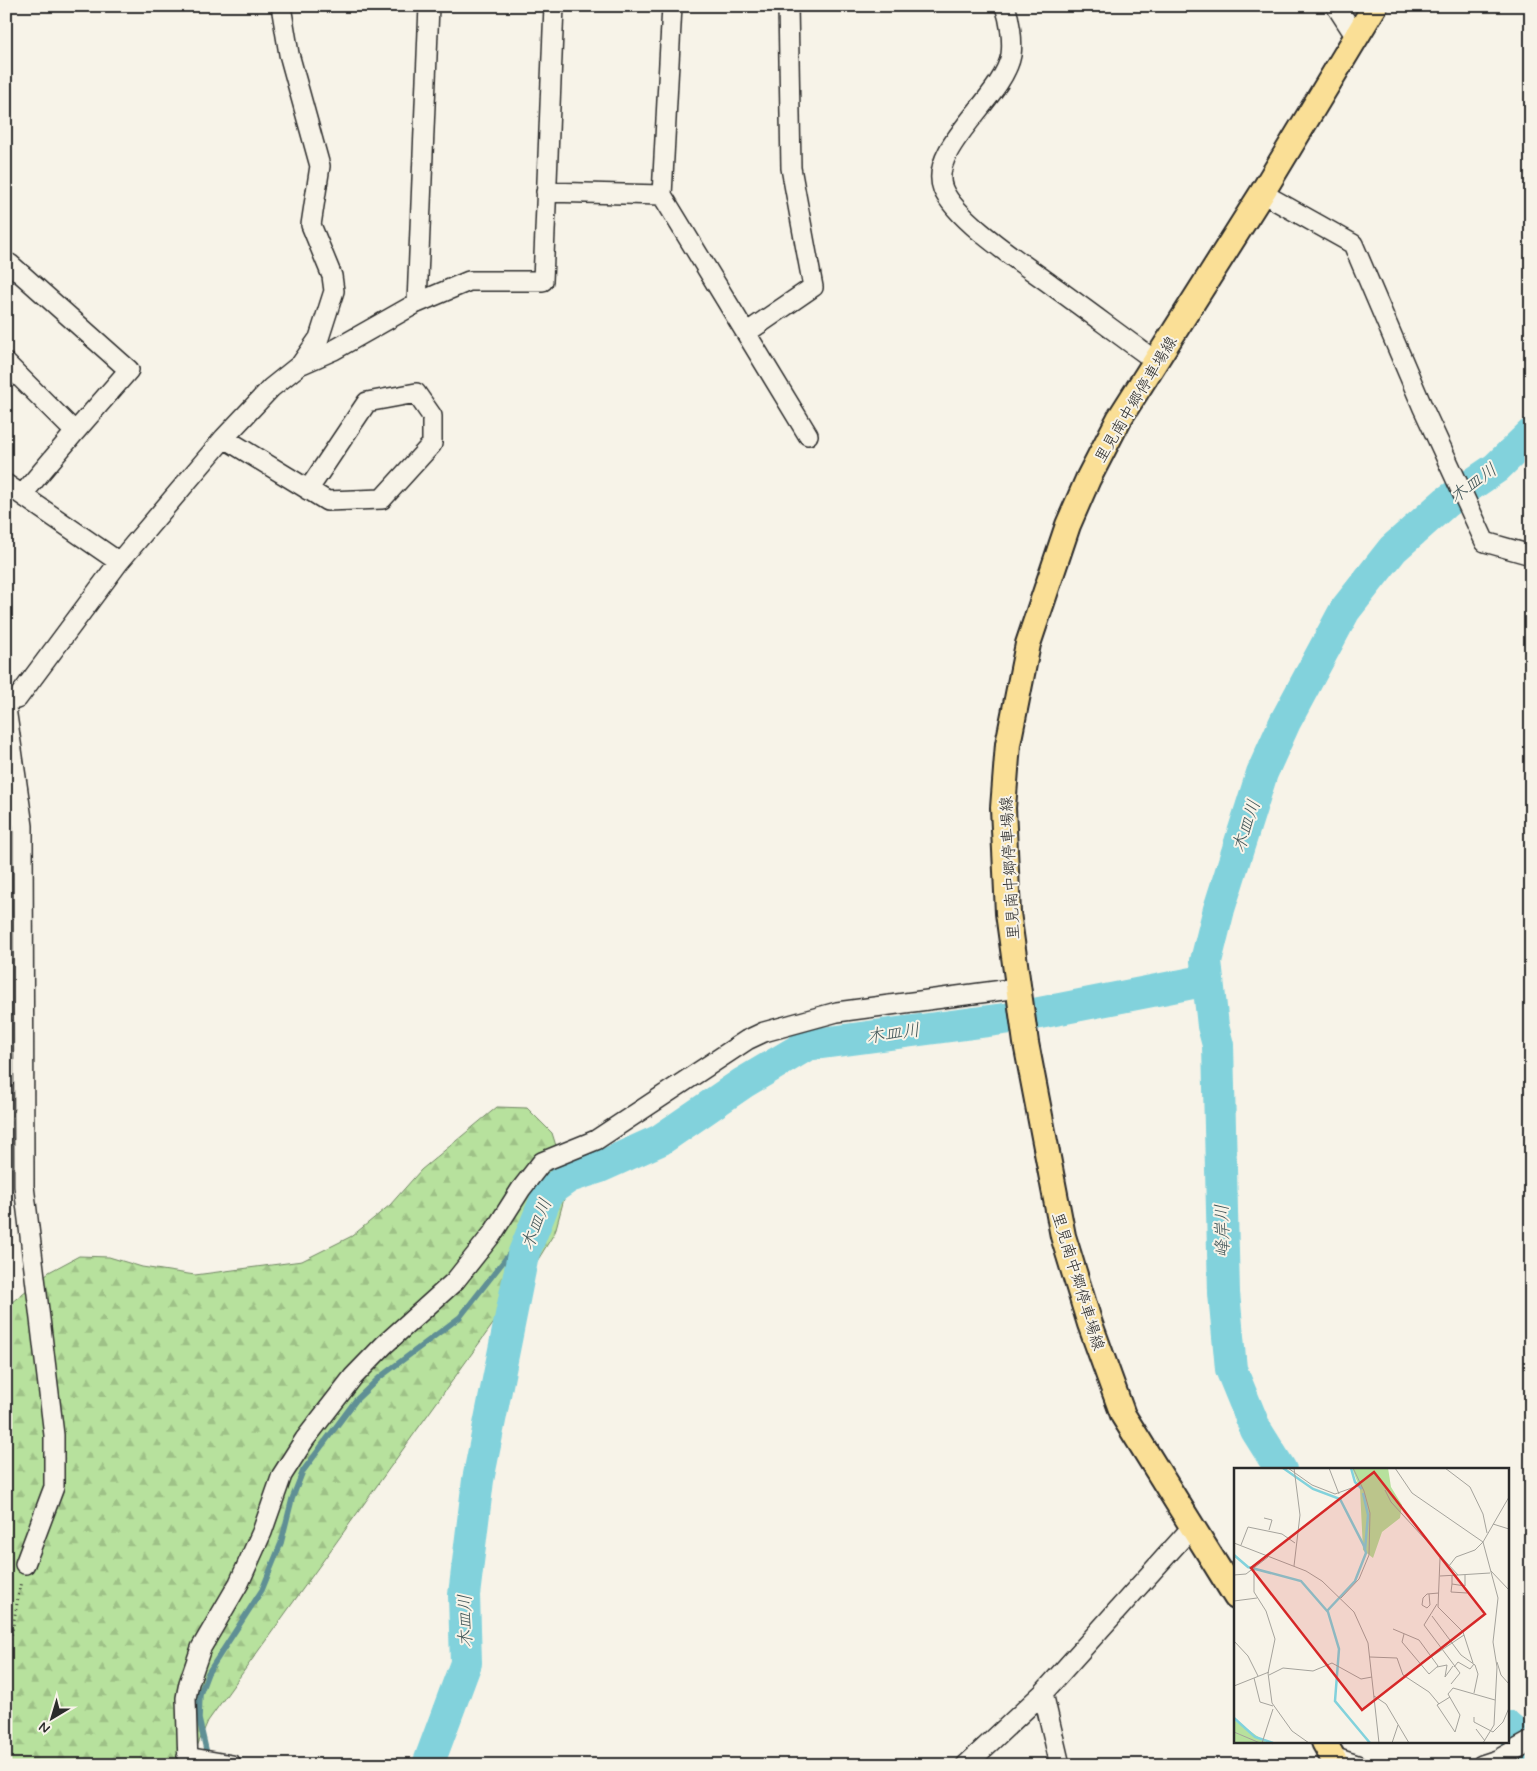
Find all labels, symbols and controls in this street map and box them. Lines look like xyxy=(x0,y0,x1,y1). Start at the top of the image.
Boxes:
street label: 里見南中郷停車場線 xyxy=(1090,333,1182,467)
water label: 木皿川 xyxy=(1445,458,1502,509)
street label: 里見南中郷停車場線 xyxy=(996,795,1025,940)
water label: 木皿川 xyxy=(1227,797,1267,856)
water label: 木皿川 xyxy=(865,1018,922,1050)
water label: 木皿川 xyxy=(516,1195,558,1254)
water label: 峰岸川 xyxy=(1211,1204,1235,1258)
street label: 里見南中郷停車場線 xyxy=(1046,1210,1109,1353)
inset map xyxy=(1234,1468,1510,1744)
water label: 木皿川 xyxy=(454,1594,478,1648)
north arrow xyxy=(28,1694,78,1744)
text: N xyxy=(35,1717,54,1737)

